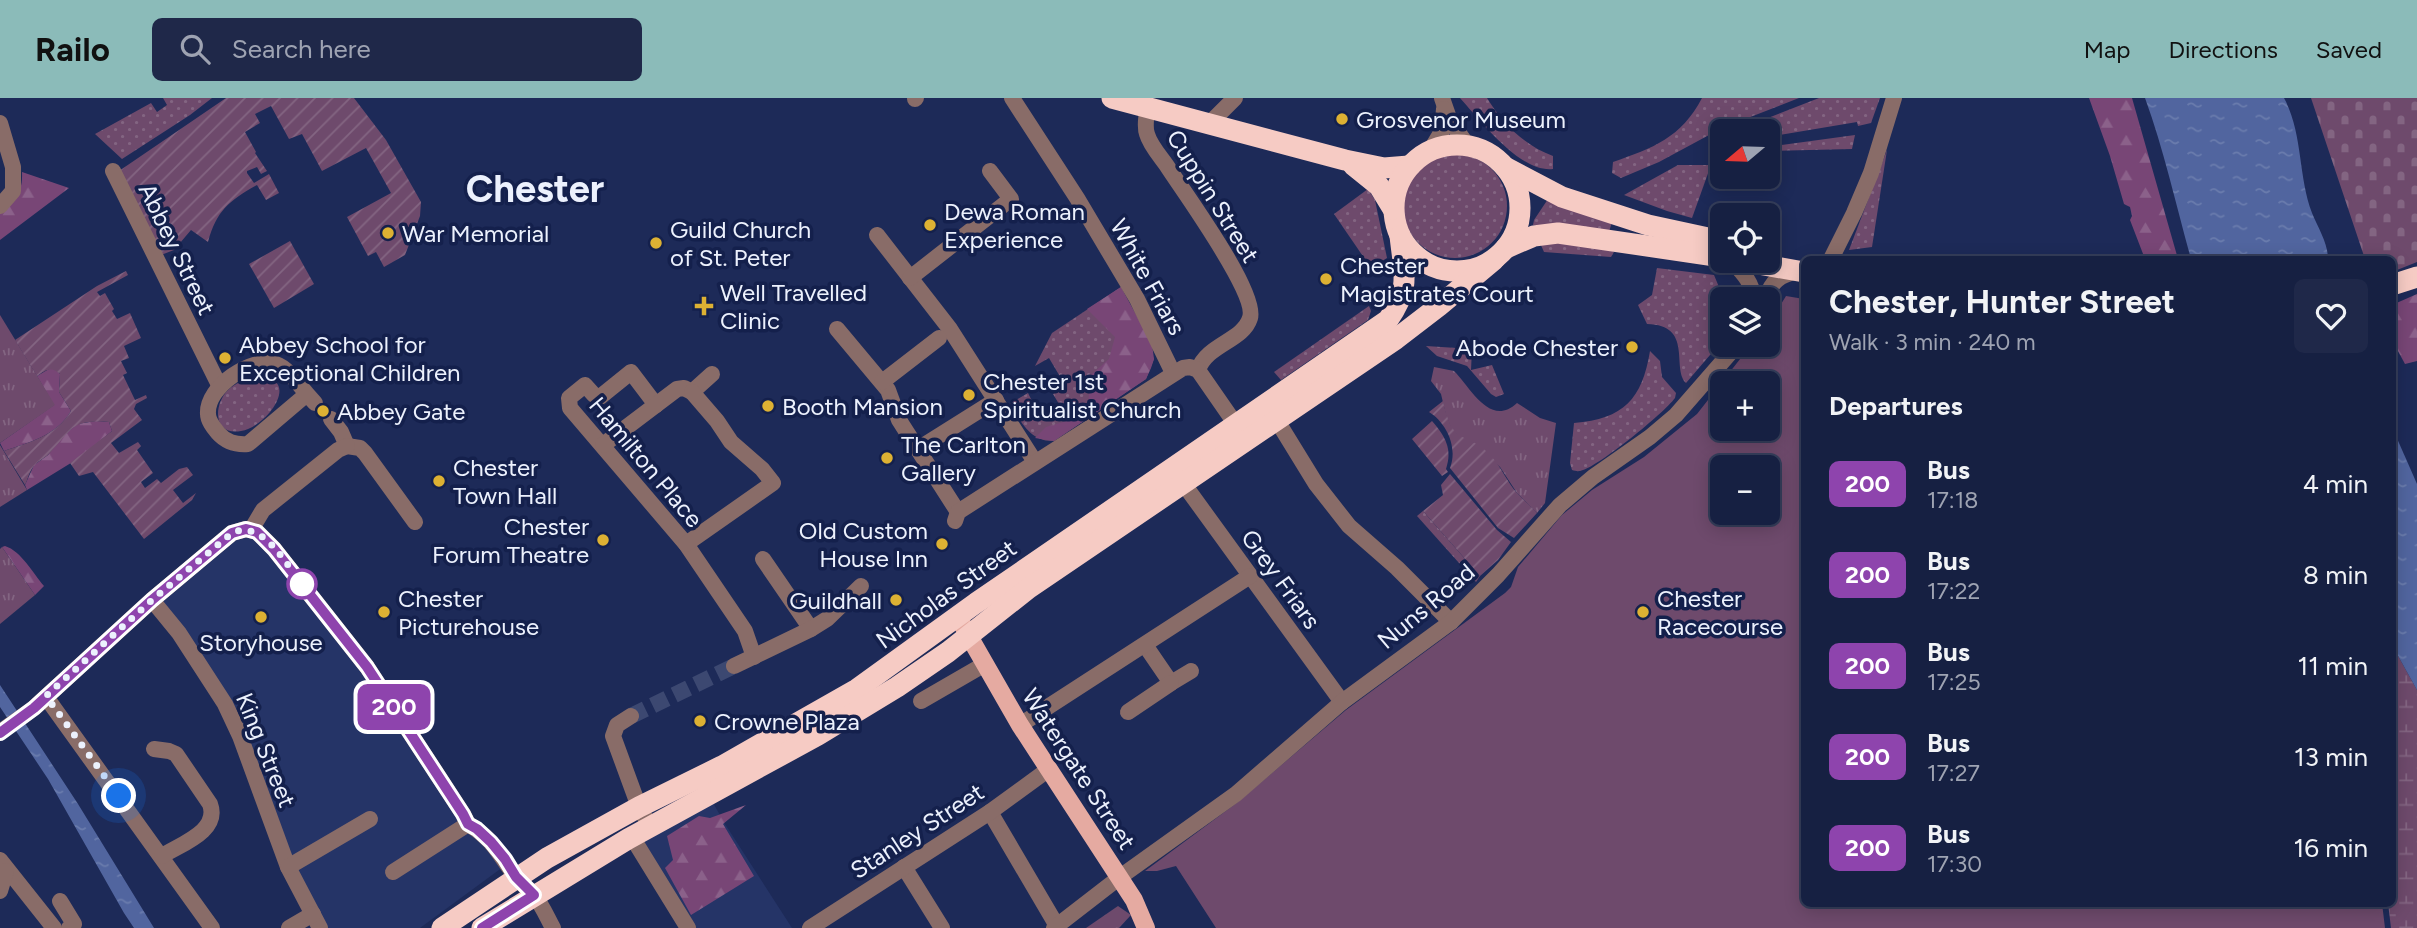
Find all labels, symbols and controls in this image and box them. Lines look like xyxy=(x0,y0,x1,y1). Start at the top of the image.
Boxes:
search box xyxy=(152,18,642,81)
text: Railo xyxy=(35,30,110,69)
icon: search xyxy=(176,30,214,68)
text: Search here xyxy=(232,33,371,65)
text: Map xyxy=(2084,35,2130,64)
text: Directions xyxy=(2168,35,2278,64)
text: Saved xyxy=(2316,35,2382,64)
place label: Grosvenor Museum xyxy=(1356,105,1566,134)
marker: Grosvenor Museum xyxy=(1334,111,1350,127)
north arrow xyxy=(1710,119,1780,189)
map controls xyxy=(1710,119,1780,525)
street label: Cuppin Street xyxy=(1161,124,1265,268)
district label: Chester xyxy=(466,166,604,212)
street label: Abbey Street xyxy=(133,178,221,320)
place label: Dewa Roman Experience xyxy=(944,197,1085,254)
button: locate xyxy=(1710,203,1780,273)
street label: White Friars xyxy=(1104,214,1192,340)
place label: Guild Church of St. Peter xyxy=(670,215,811,272)
marker: Dewa Roman Experience xyxy=(922,217,938,233)
place label: War Memorial xyxy=(402,219,549,248)
marker: War Memorial xyxy=(380,225,396,241)
marker: Guild Church of St. Peter xyxy=(648,235,664,251)
place label: Chester Magistrates Court xyxy=(1340,251,1534,308)
marker: Chester Magistrates Court xyxy=(1318,271,1334,287)
place label: Well Travelled Clinic xyxy=(720,278,867,335)
button: heart xyxy=(2294,279,2368,353)
text: Chester, Hunter Street xyxy=(1829,282,2175,321)
button: layers xyxy=(1710,287,1780,357)
marker: Well Travelled Clinic xyxy=(694,296,714,316)
text: Walk · 3 min · 240 m xyxy=(1829,328,2036,356)
place label: Abbey School for Exceptional Children xyxy=(239,330,460,387)
place label: Abode Chester xyxy=(1455,333,1618,362)
marker: Abode Chester xyxy=(1624,339,1640,355)
marker: Abbey School for Exceptional Children xyxy=(217,350,233,366)
place label: Chester 1st Spiritualist Church xyxy=(983,367,1181,424)
button: + xyxy=(1710,371,1780,441)
marker: Chester 1st Spiritualist Church xyxy=(961,387,977,403)
text: Departures xyxy=(1829,390,1963,422)
street label: Hamilton Place xyxy=(583,391,709,533)
place label: Booth Mansion xyxy=(782,392,943,421)
place label: Abbey Gate xyxy=(337,397,465,426)
marker: Booth Mansion xyxy=(760,398,776,414)
marker: Abbey Gate xyxy=(315,403,331,419)
place label: The Carlton Gallery xyxy=(901,430,1026,487)
marker: The Carlton Gallery xyxy=(879,450,895,466)
place label: Chester Town Hall xyxy=(453,453,557,510)
text: Bus xyxy=(1927,454,1970,486)
button: − xyxy=(1710,455,1780,525)
text: 4 min xyxy=(2303,468,2368,500)
text: 200 xyxy=(1845,469,1890,498)
marker: Chester Town Hall xyxy=(431,473,447,489)
text: 17:18 xyxy=(1927,486,1978,514)
place label: Chester Forum Theatre xyxy=(432,512,589,569)
place label: Old Custom House Inn xyxy=(799,516,928,573)
street label: Grey Friars xyxy=(1235,524,1327,634)
marker: Chester Forum Theatre xyxy=(595,532,611,548)
street label: Nicholas Street xyxy=(870,533,1022,655)
marker: Old Custom House Inn xyxy=(934,536,950,552)
text: Bus xyxy=(1927,545,1970,577)
street label: Nuns Road xyxy=(1372,557,1480,655)
text: 8 min xyxy=(2303,559,2368,591)
text: 200 xyxy=(1845,560,1890,589)
unlabelled marker xyxy=(287,569,317,599)
text: 17:22 xyxy=(1927,577,1980,605)
place label: Chester Picturehouse xyxy=(398,584,539,641)
place label: Chester Racecourse xyxy=(1657,584,1783,641)
place label: Guildhall xyxy=(789,586,882,615)
marker: Guildhall xyxy=(888,592,904,608)
marker: Chester Picturehouse xyxy=(376,604,392,620)
marker: Chester Racecourse xyxy=(1635,604,1651,620)
marker: Storyhouse xyxy=(253,609,269,625)
place label: Storyhouse xyxy=(199,628,323,657)
text: Bus xyxy=(1927,636,1970,668)
text: 11 min xyxy=(2297,650,2368,682)
text: 200 xyxy=(1845,651,1890,680)
text: 17:25 xyxy=(1927,668,1981,696)
street label: Watergate Street xyxy=(1016,683,1142,855)
line badge: 200 xyxy=(354,684,434,730)
street label: King Street xyxy=(230,689,302,811)
text: 200 xyxy=(372,692,417,721)
place label: Crowne Plaza xyxy=(714,707,860,736)
marker: Crowne Plaza xyxy=(692,713,708,729)
text: Bus xyxy=(1927,727,1970,759)
text: 13 min xyxy=(2294,741,2368,773)
text: 200 xyxy=(1845,742,1890,771)
text: 17:27 xyxy=(1927,759,1980,787)
street label: Stanley Street xyxy=(845,777,989,885)
your location xyxy=(101,778,136,813)
text: Bus xyxy=(1927,818,1970,850)
text: 16 min xyxy=(2293,832,2368,864)
text: 200 xyxy=(1845,833,1890,862)
text: 17:30 xyxy=(1927,850,1982,878)

